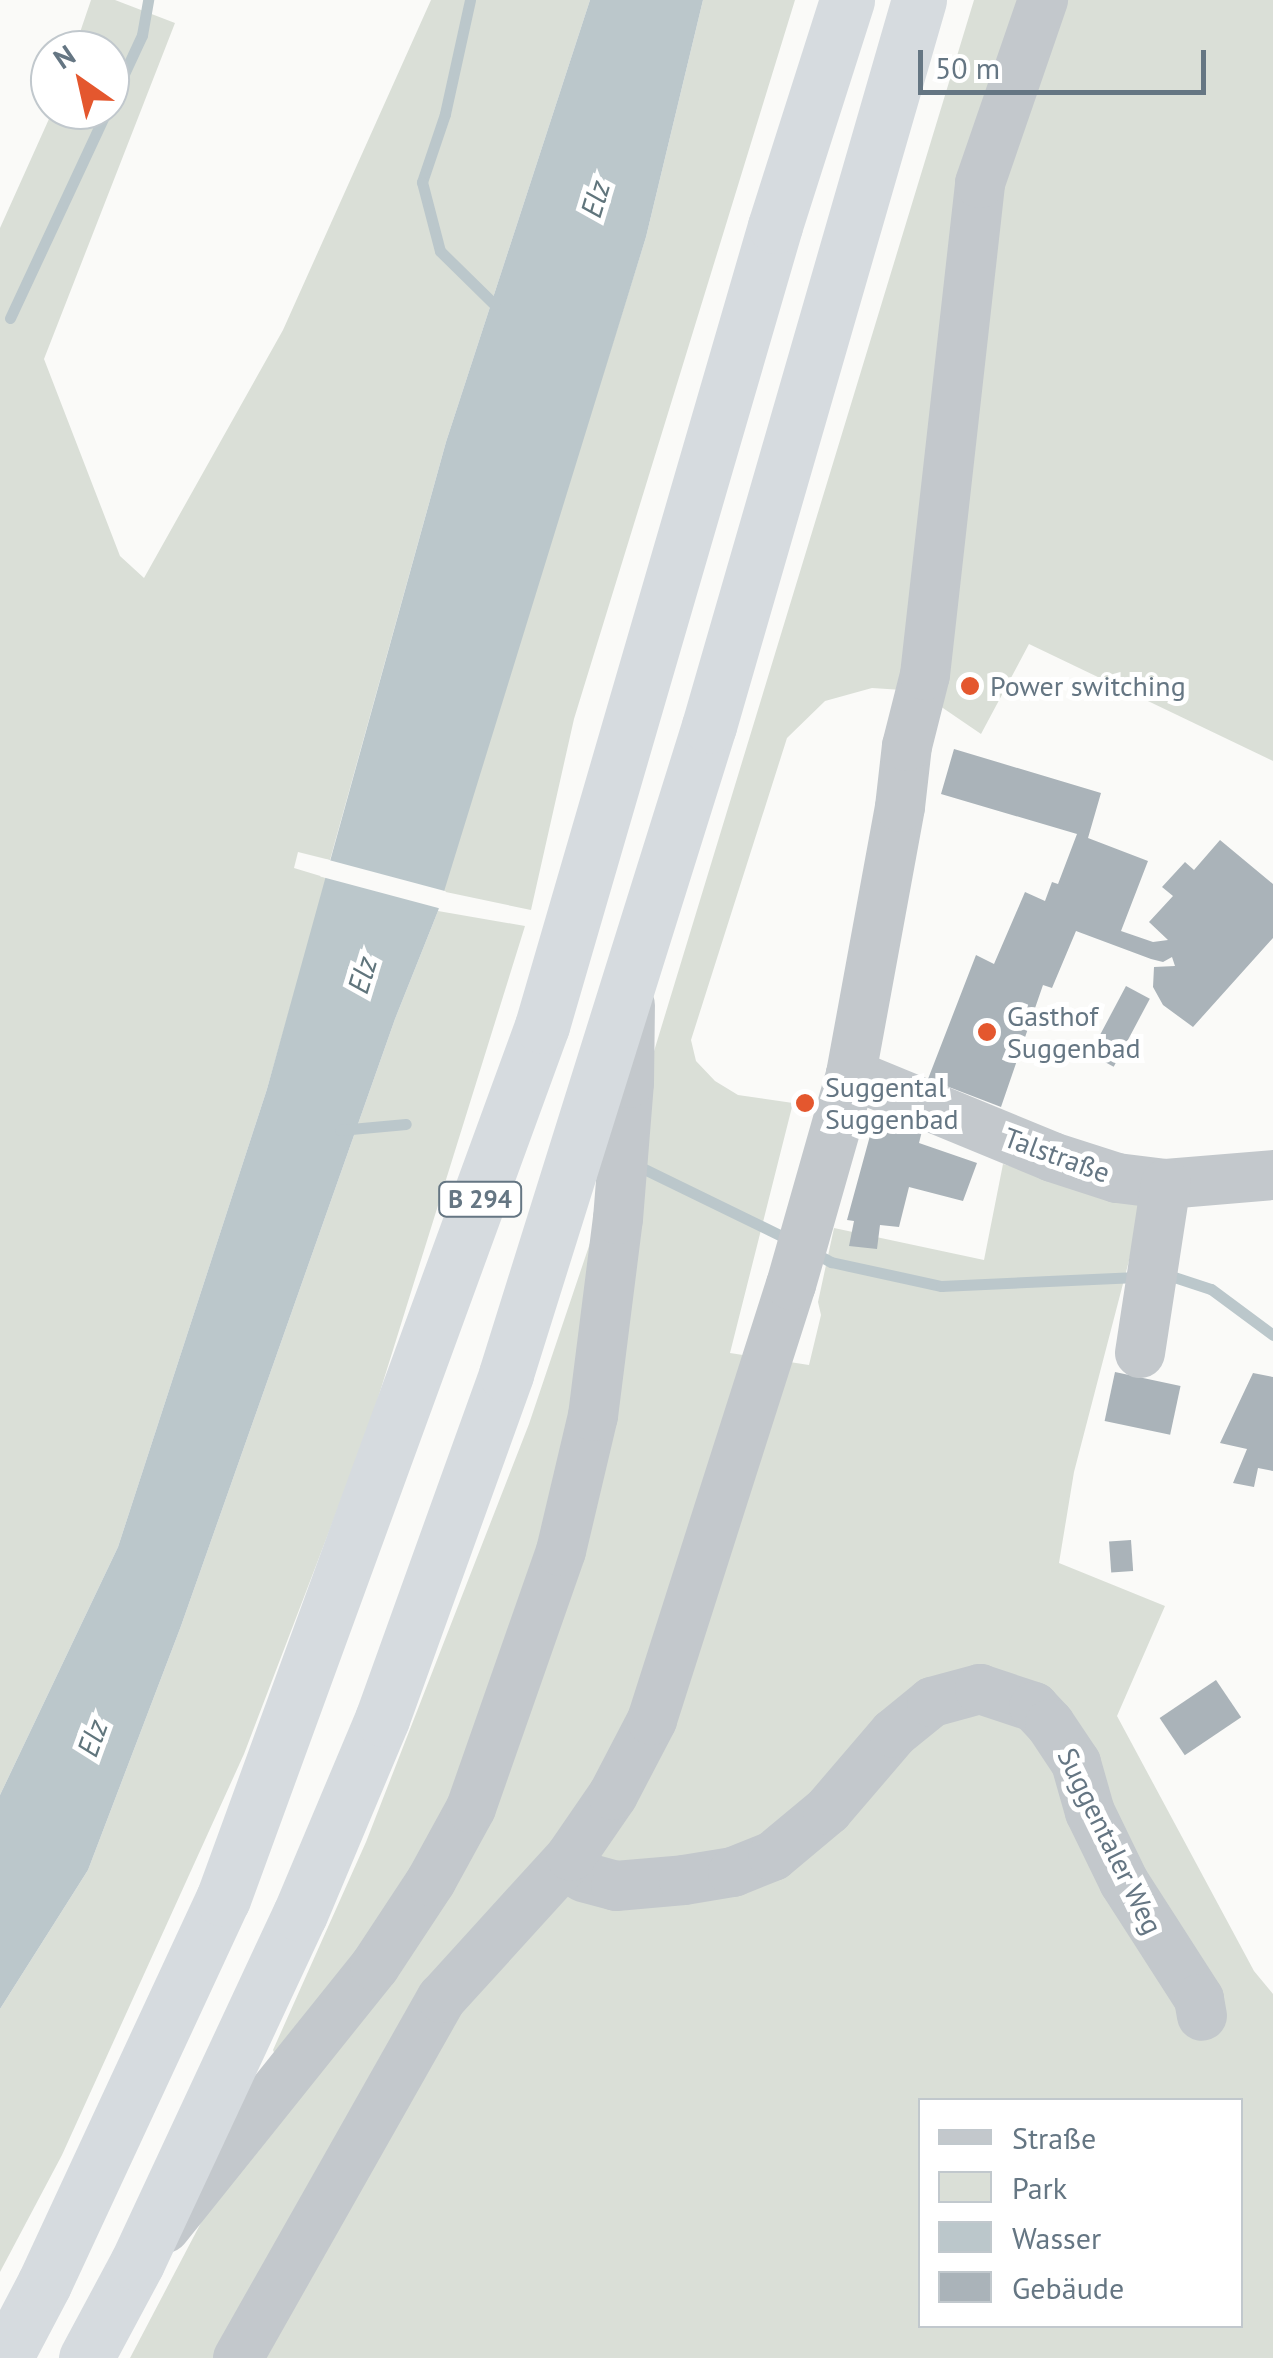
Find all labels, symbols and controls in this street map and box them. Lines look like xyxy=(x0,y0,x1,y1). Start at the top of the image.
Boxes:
north arrow xyxy=(30,30,130,130)
scale bar xyxy=(923,30,1210,92)
text: N xyxy=(46,36,82,77)
text: 50 m xyxy=(935,48,1000,87)
water label: Elz xyxy=(572,176,618,222)
place label: Power switching xyxy=(990,669,1186,703)
marker: Power switching xyxy=(959,675,981,697)
water label: Elz xyxy=(339,952,385,998)
place label: Gasthof Suggenbad xyxy=(1007,999,1141,1065)
marker: Gasthof Suggenbad xyxy=(976,1021,998,1043)
place label: Suggental Suggenbad xyxy=(825,1070,959,1136)
marker: Suggental Suggenbad xyxy=(794,1092,816,1114)
street label: Talstraße xyxy=(999,1120,1115,1190)
road number: B 294 xyxy=(438,1179,522,1219)
water label: Elz xyxy=(69,1715,115,1761)
street label: Suggentaler Weg xyxy=(1050,1742,1170,1940)
legend xyxy=(918,2098,1243,2328)
text: Straße xyxy=(1012,2118,1096,2157)
text: Park xyxy=(1012,2168,1067,2207)
text: Wasser xyxy=(1012,2218,1101,2257)
text: Gebäude xyxy=(1012,2268,1124,2307)

